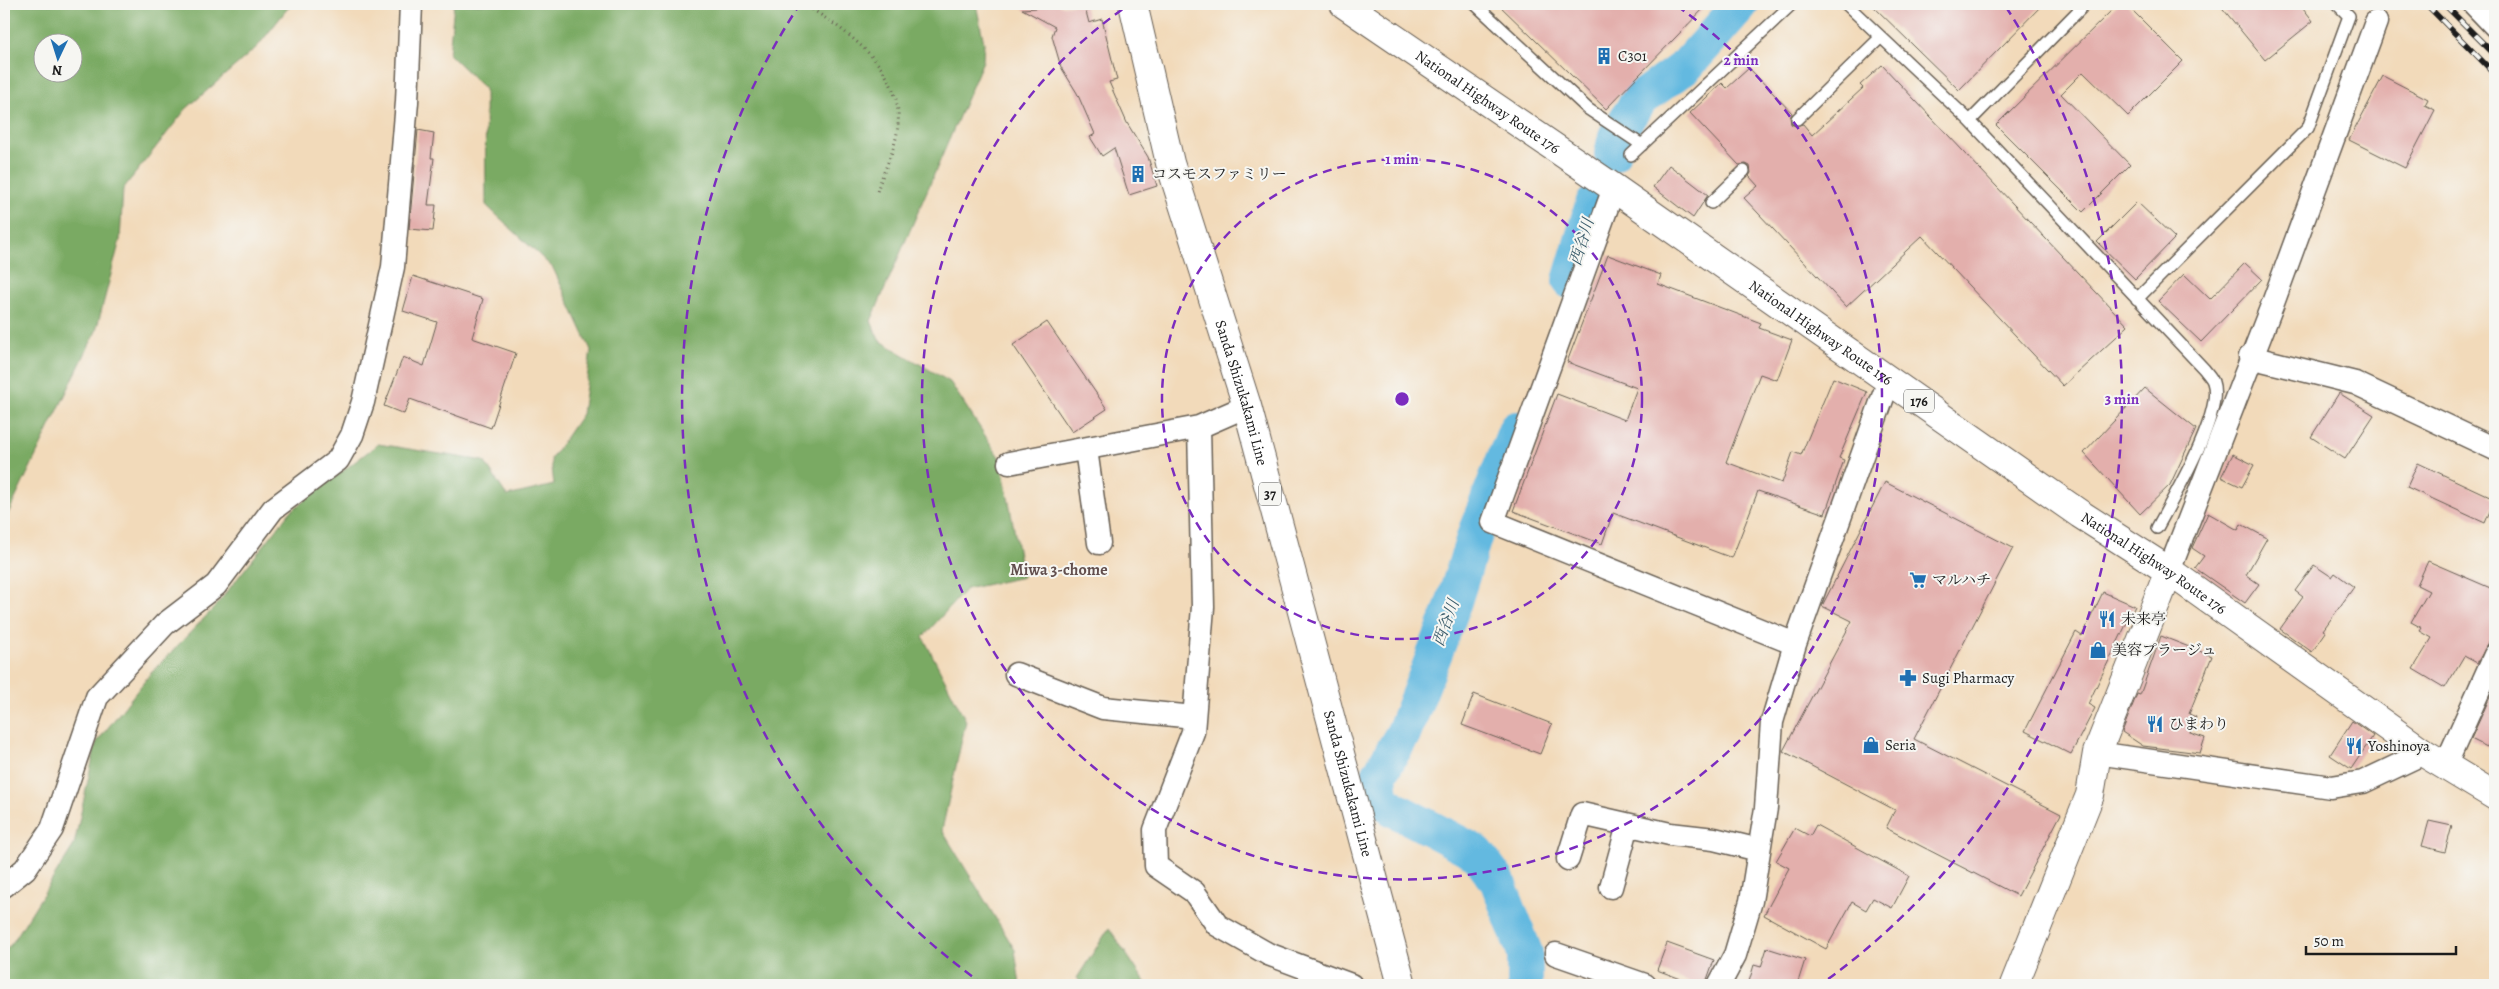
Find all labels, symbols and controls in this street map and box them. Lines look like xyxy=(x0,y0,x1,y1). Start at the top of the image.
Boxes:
north arrow xyxy=(32,32,82,82)
street label: National Highway Route 176 xyxy=(1412,46,1564,158)
building icon: C301 xyxy=(1594,46,1614,66)
place label: C301 xyxy=(1618,46,1647,66)
text: 2 min xyxy=(1723,50,1759,70)
text: N xyxy=(51,61,63,80)
text: 1 min xyxy=(1385,149,1419,169)
building icon: コスモスファミリー xyxy=(1128,164,1148,184)
place label: コスモスファミリー xyxy=(1152,164,1287,184)
water label: 西谷川 xyxy=(1564,214,1600,268)
street label: National Highway Route 176 xyxy=(1745,275,1896,390)
street label: Sanda Shizukakami Line xyxy=(1210,318,1273,468)
text: 3 min xyxy=(2105,389,2140,409)
centre of rings xyxy=(1393,390,1411,408)
road number: 176 xyxy=(1904,390,1934,412)
road number: 37 xyxy=(1259,482,1281,506)
street label: National Highway Route 176 xyxy=(2077,507,2230,619)
district label: Miwa 3-chome xyxy=(1010,559,1108,581)
supermarket icon: マルハチ xyxy=(1908,570,1928,590)
place label: マルハチ xyxy=(1932,570,1991,590)
water label: 西谷川 xyxy=(1427,595,1465,649)
restaurant icon: 未来亭 xyxy=(2097,609,2117,629)
place label: 未来亭 xyxy=(2121,609,2166,629)
shop icon: 美容プラージュ xyxy=(2088,640,2108,660)
place label: 美容プラージュ xyxy=(2112,640,2216,660)
pharmacy icon: Sugi Pharmacy xyxy=(1898,668,1918,688)
place label: Sugi Pharmacy xyxy=(1922,668,2015,688)
street label: Sanda Shizukakami Line xyxy=(1319,708,1377,859)
restaurant icon: ひまわり xyxy=(2145,714,2165,734)
place label: ひまわり xyxy=(2169,714,2229,734)
shop icon: Seria xyxy=(1861,735,1881,755)
place label: Seria xyxy=(1885,735,1916,755)
restaurant icon: Yoshinoya xyxy=(2344,736,2364,756)
place label: Yoshinoya xyxy=(2367,736,2430,756)
scale bar xyxy=(2306,924,2456,956)
text: 50 m xyxy=(2314,931,2344,951)

